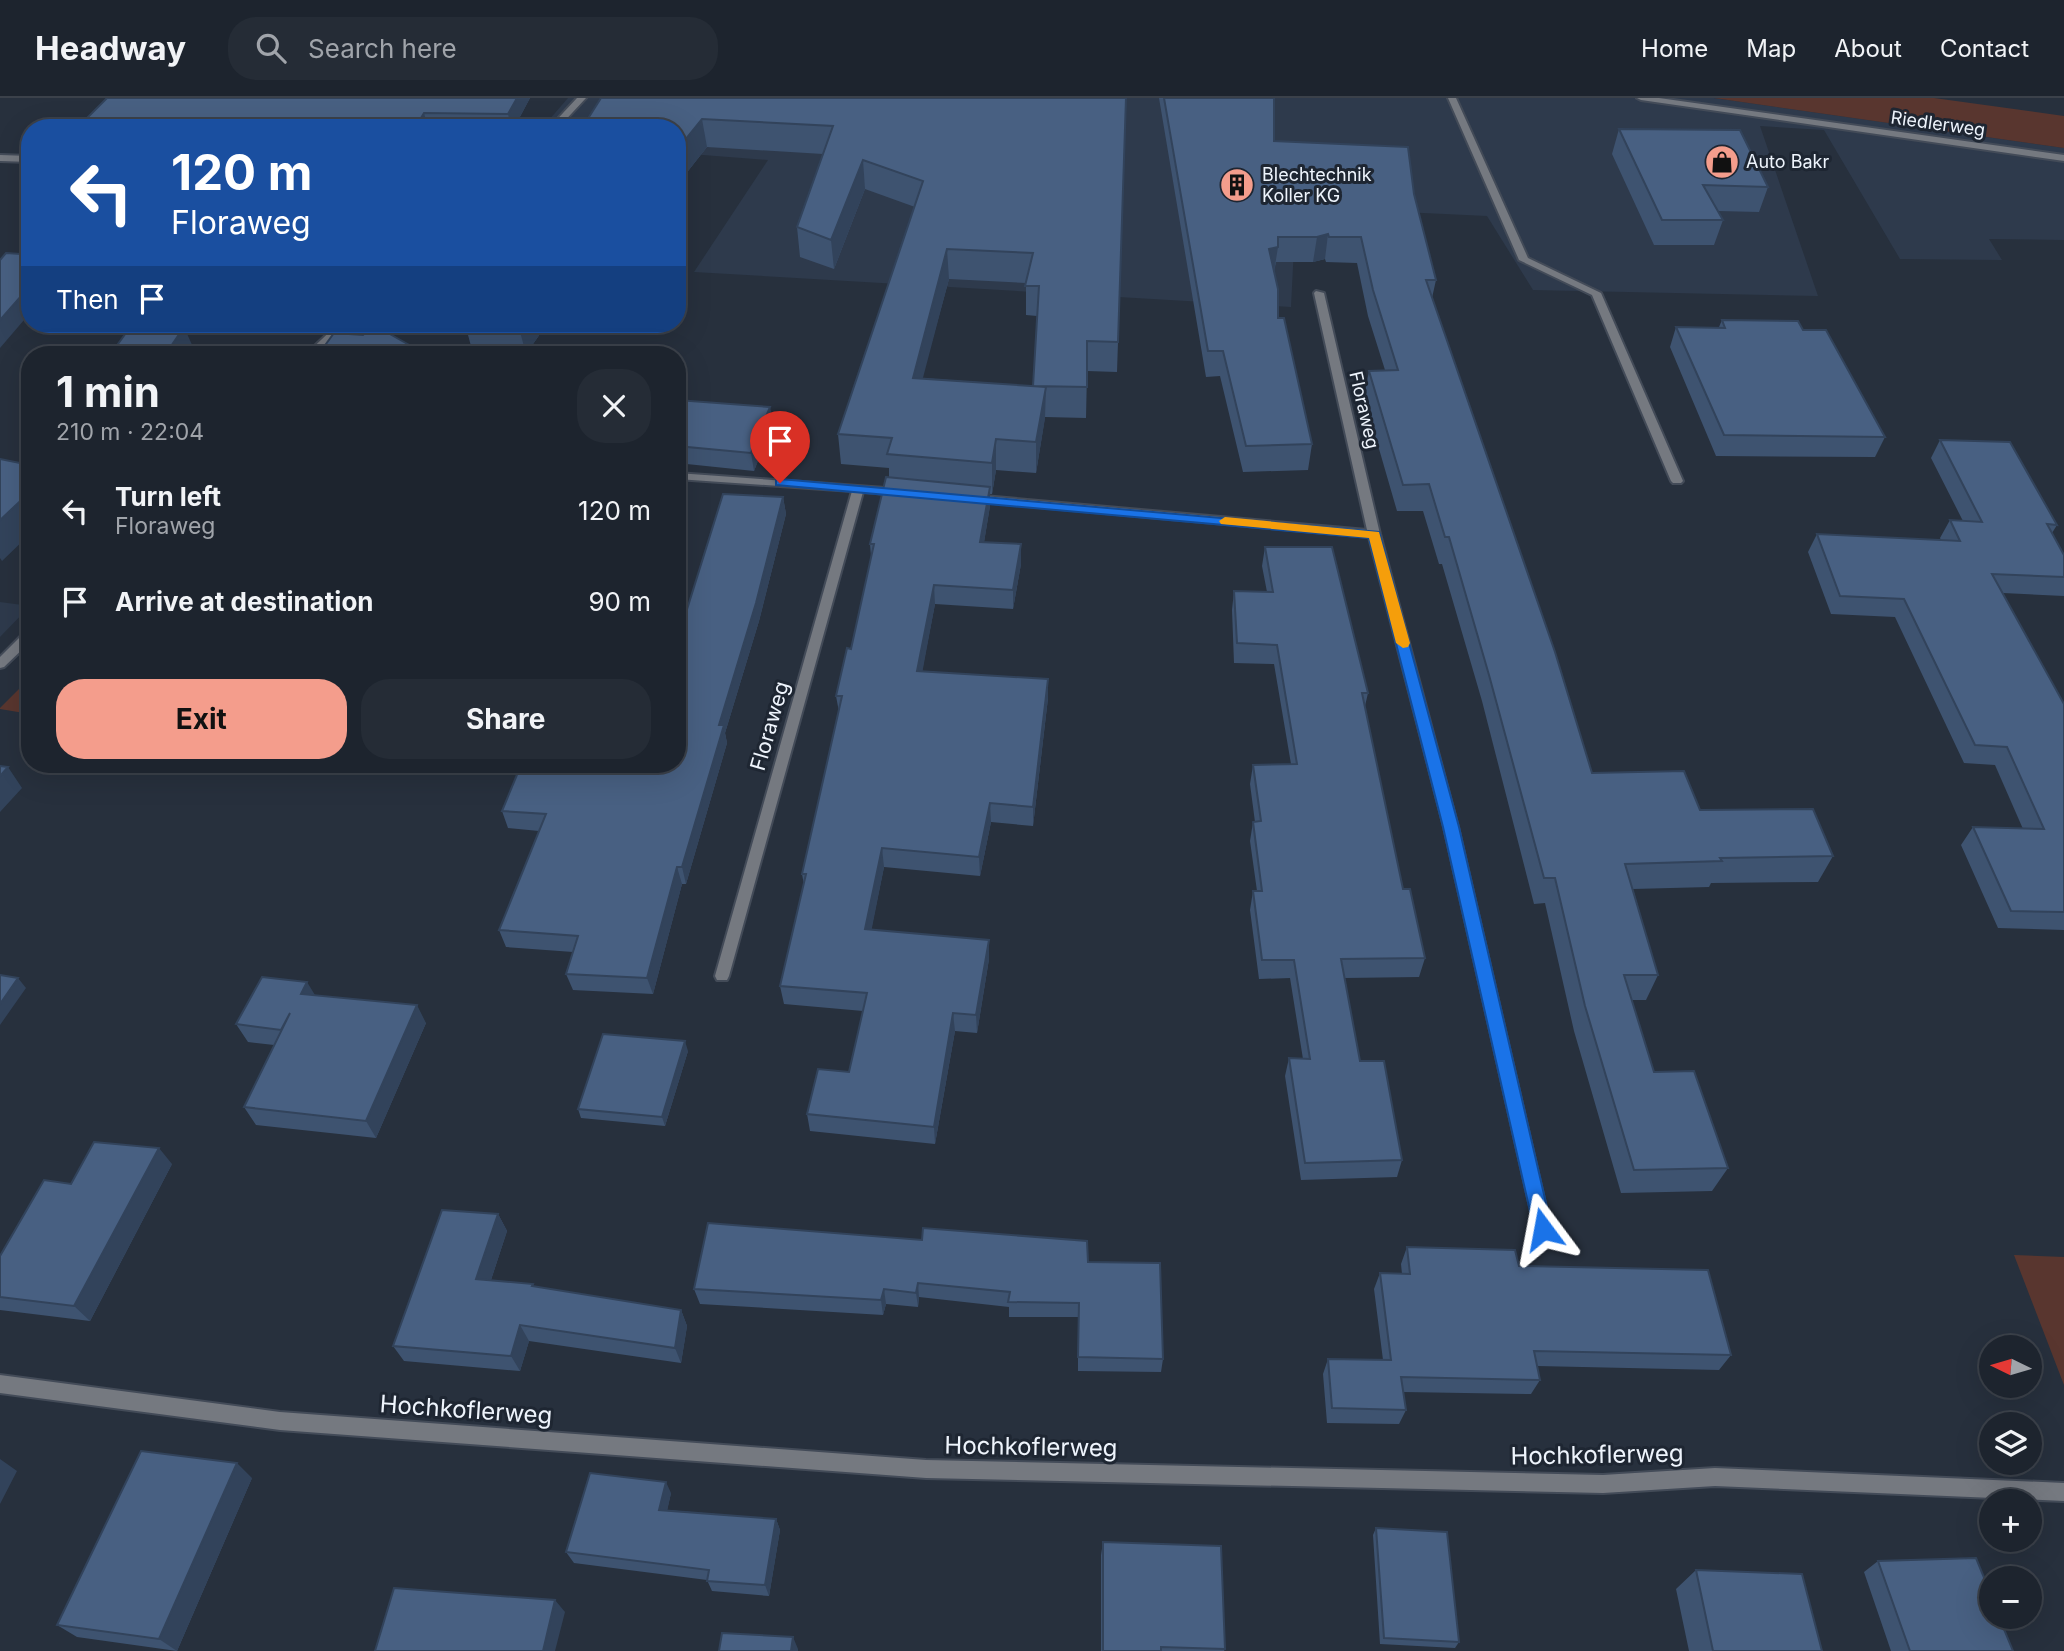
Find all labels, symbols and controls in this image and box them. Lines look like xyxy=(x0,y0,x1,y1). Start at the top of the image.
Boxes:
search box xyxy=(228,17,718,80)
text: Headway xyxy=(35,28,186,68)
icon: search xyxy=(252,29,290,67)
text: Search here xyxy=(308,33,457,64)
text: Home xyxy=(1641,34,1708,63)
text: Map xyxy=(1746,34,1796,63)
text: About xyxy=(1834,34,1902,63)
text: Contact xyxy=(1940,34,2029,63)
street label: Riedlerweg xyxy=(1889,106,1987,141)
text: 120 m xyxy=(171,143,312,202)
shop icon: Auto Bakr xyxy=(1703,143,1741,181)
icon: left xyxy=(56,147,147,238)
place label: Auto Bakr xyxy=(1746,151,1829,172)
place label: Blechtechnik Koller KG xyxy=(1262,164,1372,206)
building icon: Blechtechnik Koller KG xyxy=(1218,166,1256,204)
text: Floraweg xyxy=(171,203,311,242)
icon: arrive xyxy=(133,280,171,318)
text: Then xyxy=(56,284,119,315)
text: 1 min xyxy=(56,366,160,417)
button: close xyxy=(577,369,651,443)
street label: Floraweg xyxy=(1345,369,1384,451)
pin xyxy=(750,411,810,483)
text: 210 m · 22:04 xyxy=(56,418,204,446)
icon: arrive xyxy=(761,422,799,460)
text: Turn left xyxy=(115,481,221,512)
icon: left xyxy=(56,492,94,530)
text: 120 m xyxy=(578,495,651,526)
text: Floraweg xyxy=(115,512,215,540)
icon: arrive xyxy=(56,583,94,621)
text: Arrive at destination xyxy=(115,586,374,617)
text: 90 m xyxy=(588,586,651,617)
street label: Floraweg xyxy=(745,678,794,773)
button: Exit xyxy=(56,679,347,759)
button: Share xyxy=(361,679,651,759)
position arrow xyxy=(1506,1192,1580,1266)
north arrow xyxy=(1979,1335,2042,1398)
map controls xyxy=(1979,1335,2042,1629)
street label: Hochkoflerweg xyxy=(379,1389,553,1430)
button: layers xyxy=(1979,1412,2042,1475)
street label: Hochkoflerweg xyxy=(944,1430,1118,1463)
street label: Hochkoflerweg xyxy=(1510,1438,1684,1471)
button: + xyxy=(1979,1489,2042,1552)
button: − xyxy=(1979,1566,2042,1629)

